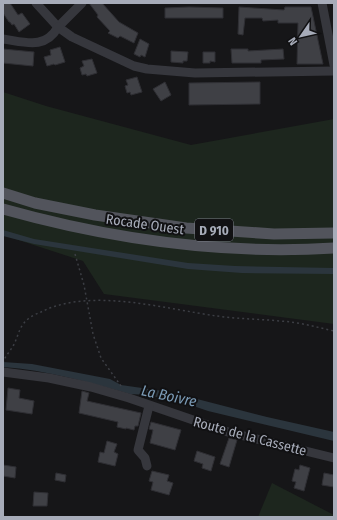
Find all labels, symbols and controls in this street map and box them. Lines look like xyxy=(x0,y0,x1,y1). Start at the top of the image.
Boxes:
north arrow xyxy=(281,16,321,56)
text: N xyxy=(286,35,300,48)
street label: Rocade Ouest xyxy=(105,211,186,238)
road number: D 910 xyxy=(195,219,233,241)
water label: La Boivre xyxy=(140,381,198,411)
street label: Route de la Cassette xyxy=(191,413,308,460)

